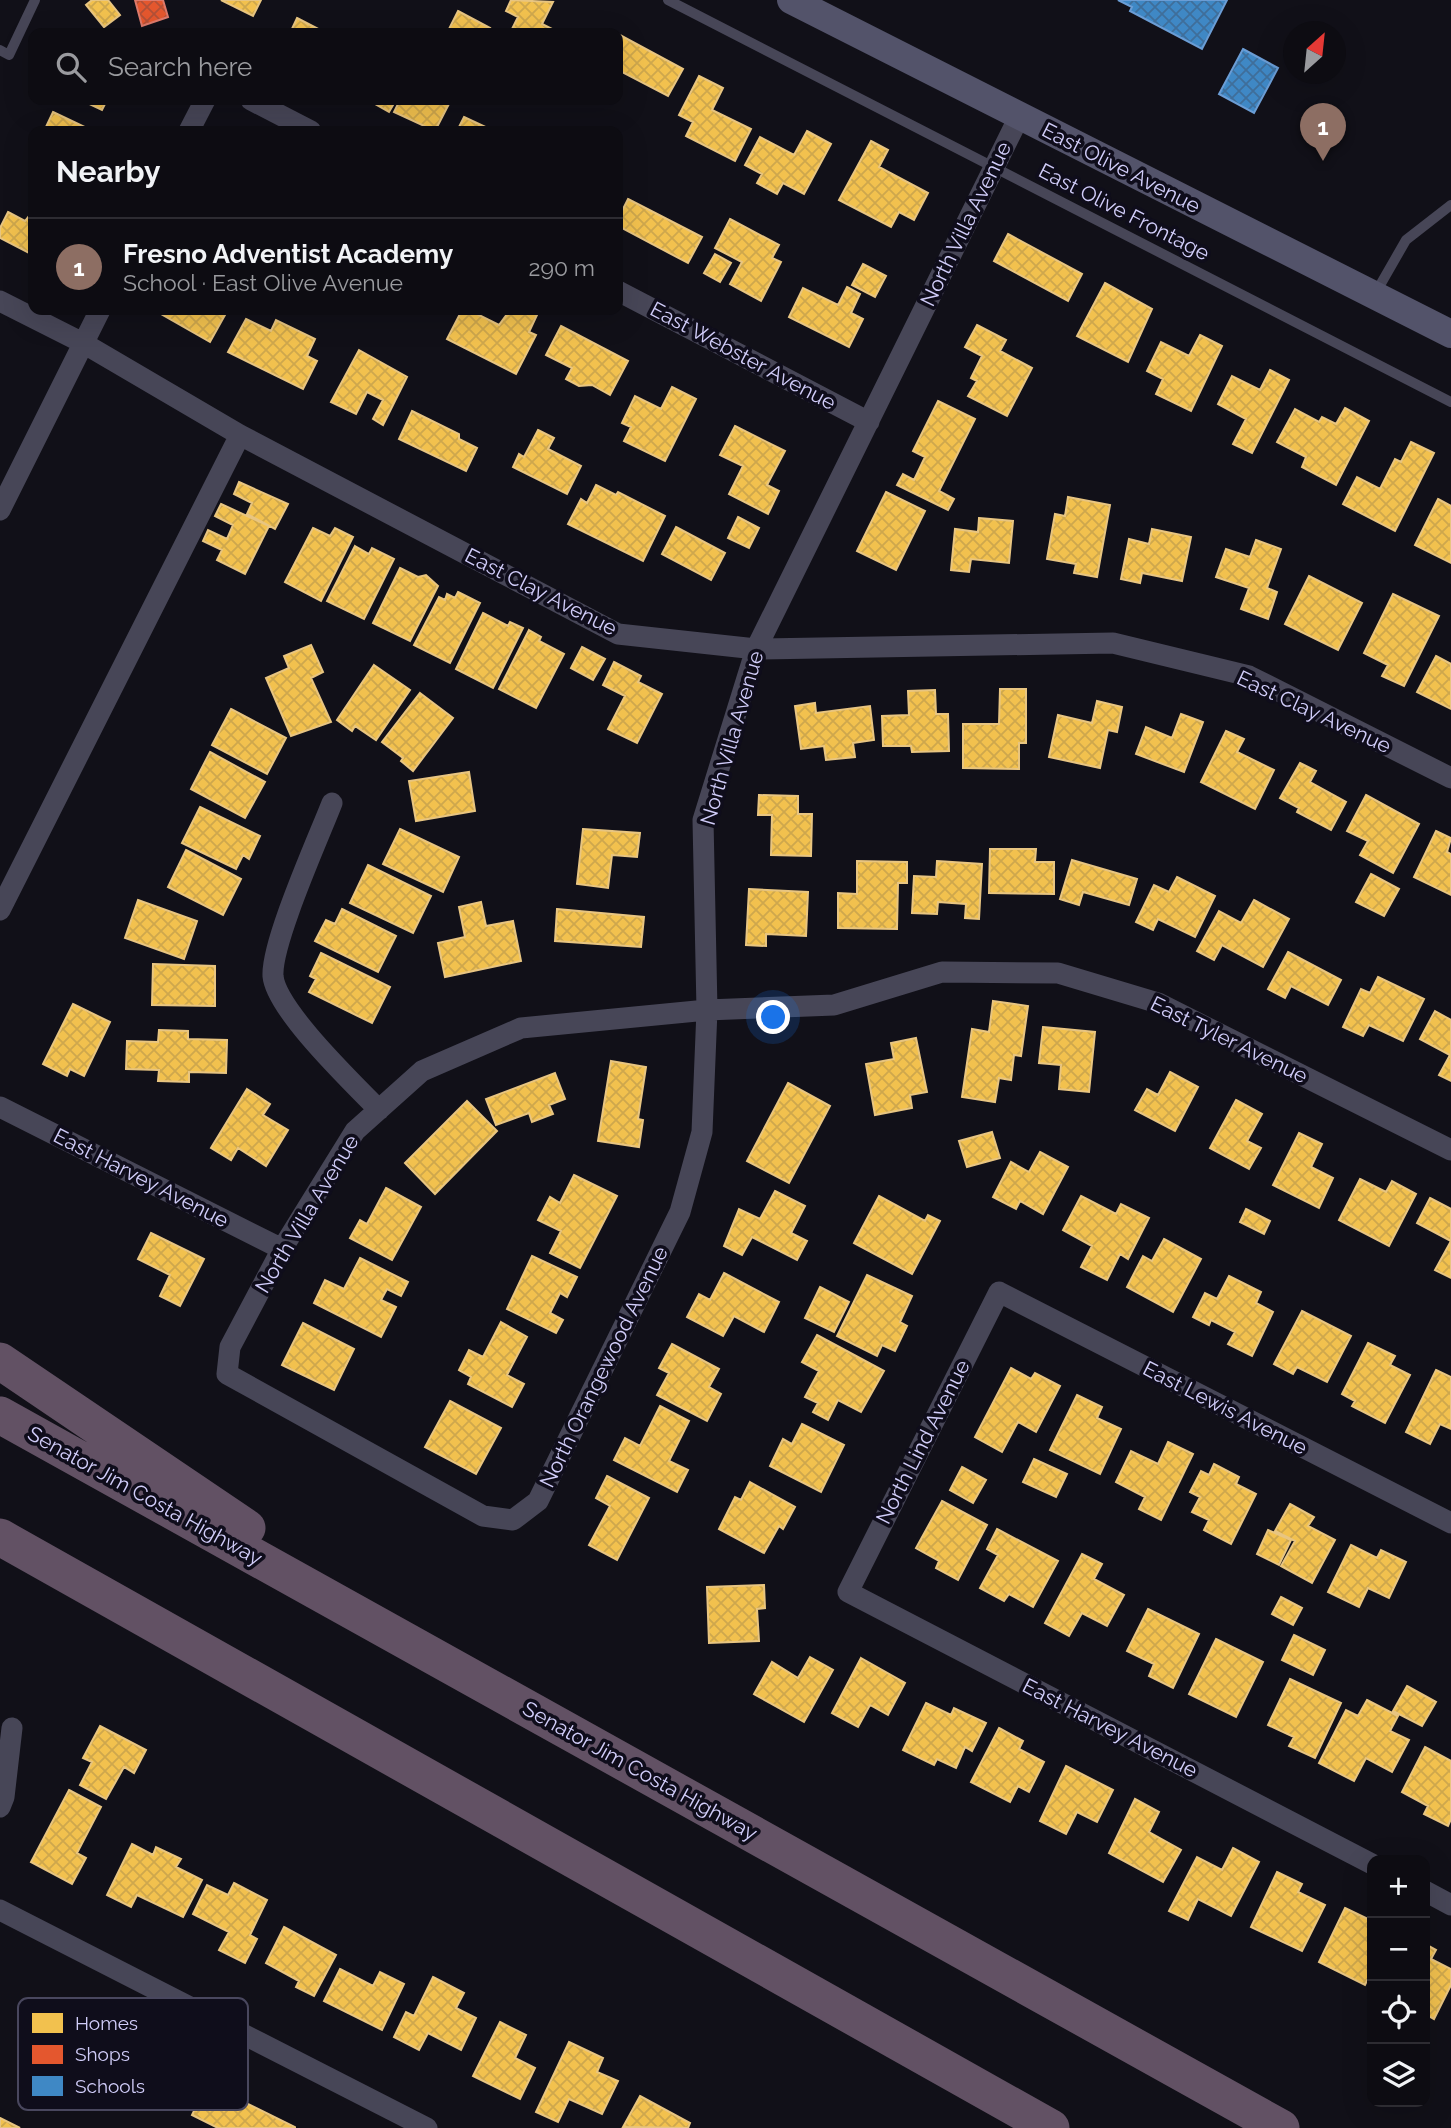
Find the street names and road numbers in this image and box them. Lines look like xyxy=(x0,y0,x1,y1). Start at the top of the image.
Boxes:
street label: East Olive Avenue xyxy=(1038,117,1205,218)
street label: North Villa Avenue xyxy=(915,137,1016,310)
street label: East Olive Frontage xyxy=(1035,158,1214,265)
street label: East Webster Avenue xyxy=(646,296,840,415)
street label: East Clay Avenue xyxy=(461,542,621,641)
street label: North Villa Avenue xyxy=(695,648,768,828)
street label: East Clay Avenue xyxy=(1233,665,1395,758)
street label: East Tyler Avenue xyxy=(1146,991,1312,1088)
street label: East Harvey Avenue xyxy=(50,1123,233,1232)
street label: North Villa Avenue xyxy=(250,1130,364,1297)
street label: North Orangewood Avenue xyxy=(534,1242,673,1492)
street label: North Lind Avenue xyxy=(870,1355,975,1528)
street label: East Lewis Avenue xyxy=(1139,1355,1312,1460)
street label: Senator Jim Costa Highway xyxy=(24,1421,267,1571)
street label: East Harvey Avenue xyxy=(1019,1673,1202,1782)
street label: Senator Jim Costa Highway xyxy=(519,1696,762,1846)

